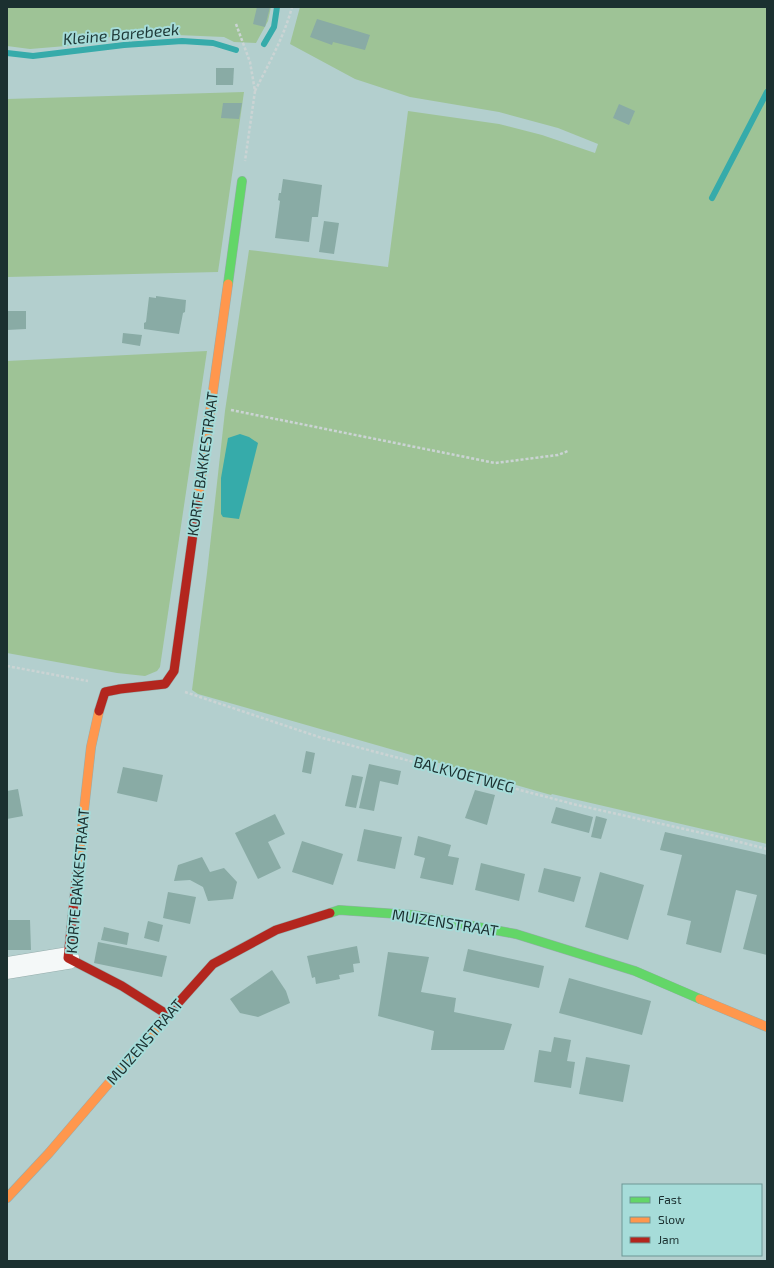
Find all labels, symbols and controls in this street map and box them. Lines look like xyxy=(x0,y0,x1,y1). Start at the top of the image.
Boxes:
water label: Kleine Barebeek xyxy=(62,19,180,48)
street label: KORTE BAKKESTRAAT xyxy=(183,390,221,537)
street label: BALKVOETWEG xyxy=(412,752,516,796)
street label: KORTE BAKKESTRAAT xyxy=(62,807,92,954)
street label: MUIZENSTRAAT xyxy=(391,905,500,939)
street label: MUIZENSTRAAT xyxy=(102,995,186,1088)
legend xyxy=(622,1184,762,1256)
text: Fast xyxy=(658,1192,682,1206)
text: Slow xyxy=(658,1212,685,1226)
text: Jam xyxy=(658,1232,679,1246)

